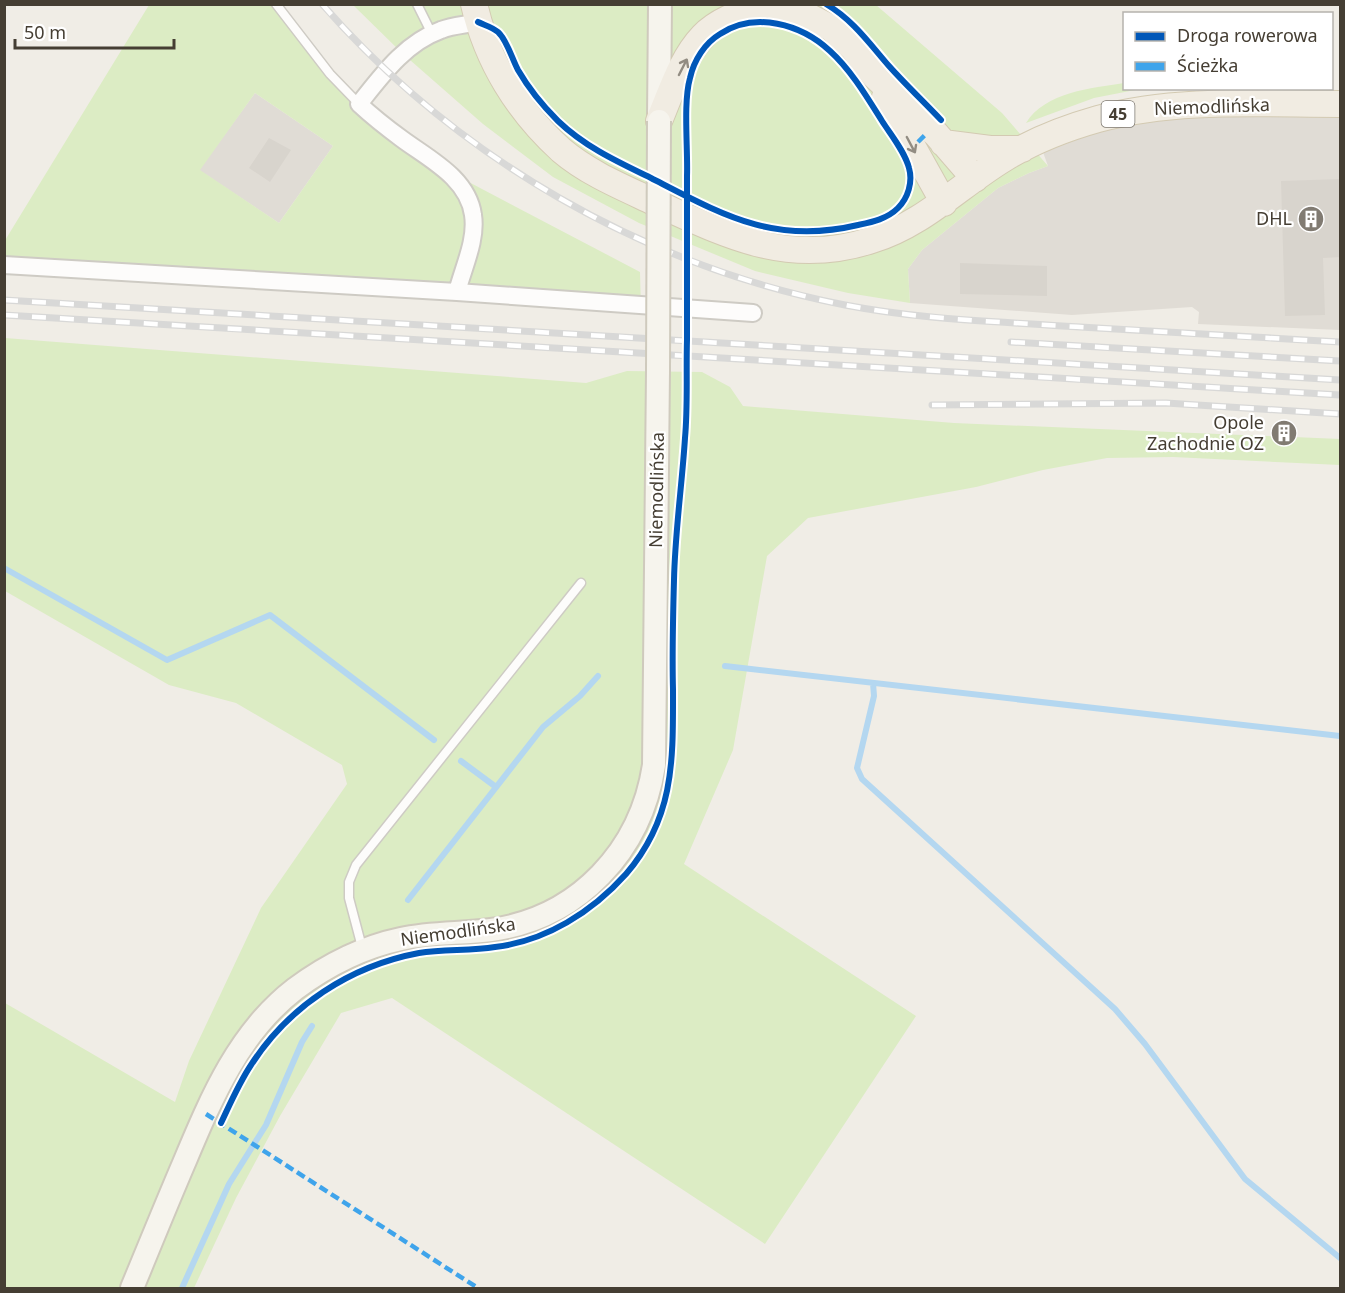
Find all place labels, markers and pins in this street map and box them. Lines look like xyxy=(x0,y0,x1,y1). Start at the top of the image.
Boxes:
building icon: DHL xyxy=(1296,204,1326,234)
place label: DHL xyxy=(1256,206,1292,230)
place label: Opole Zachodnie OZ xyxy=(1147,410,1264,455)
building icon: Opole Zachodnie OZ xyxy=(1269,418,1299,448)

